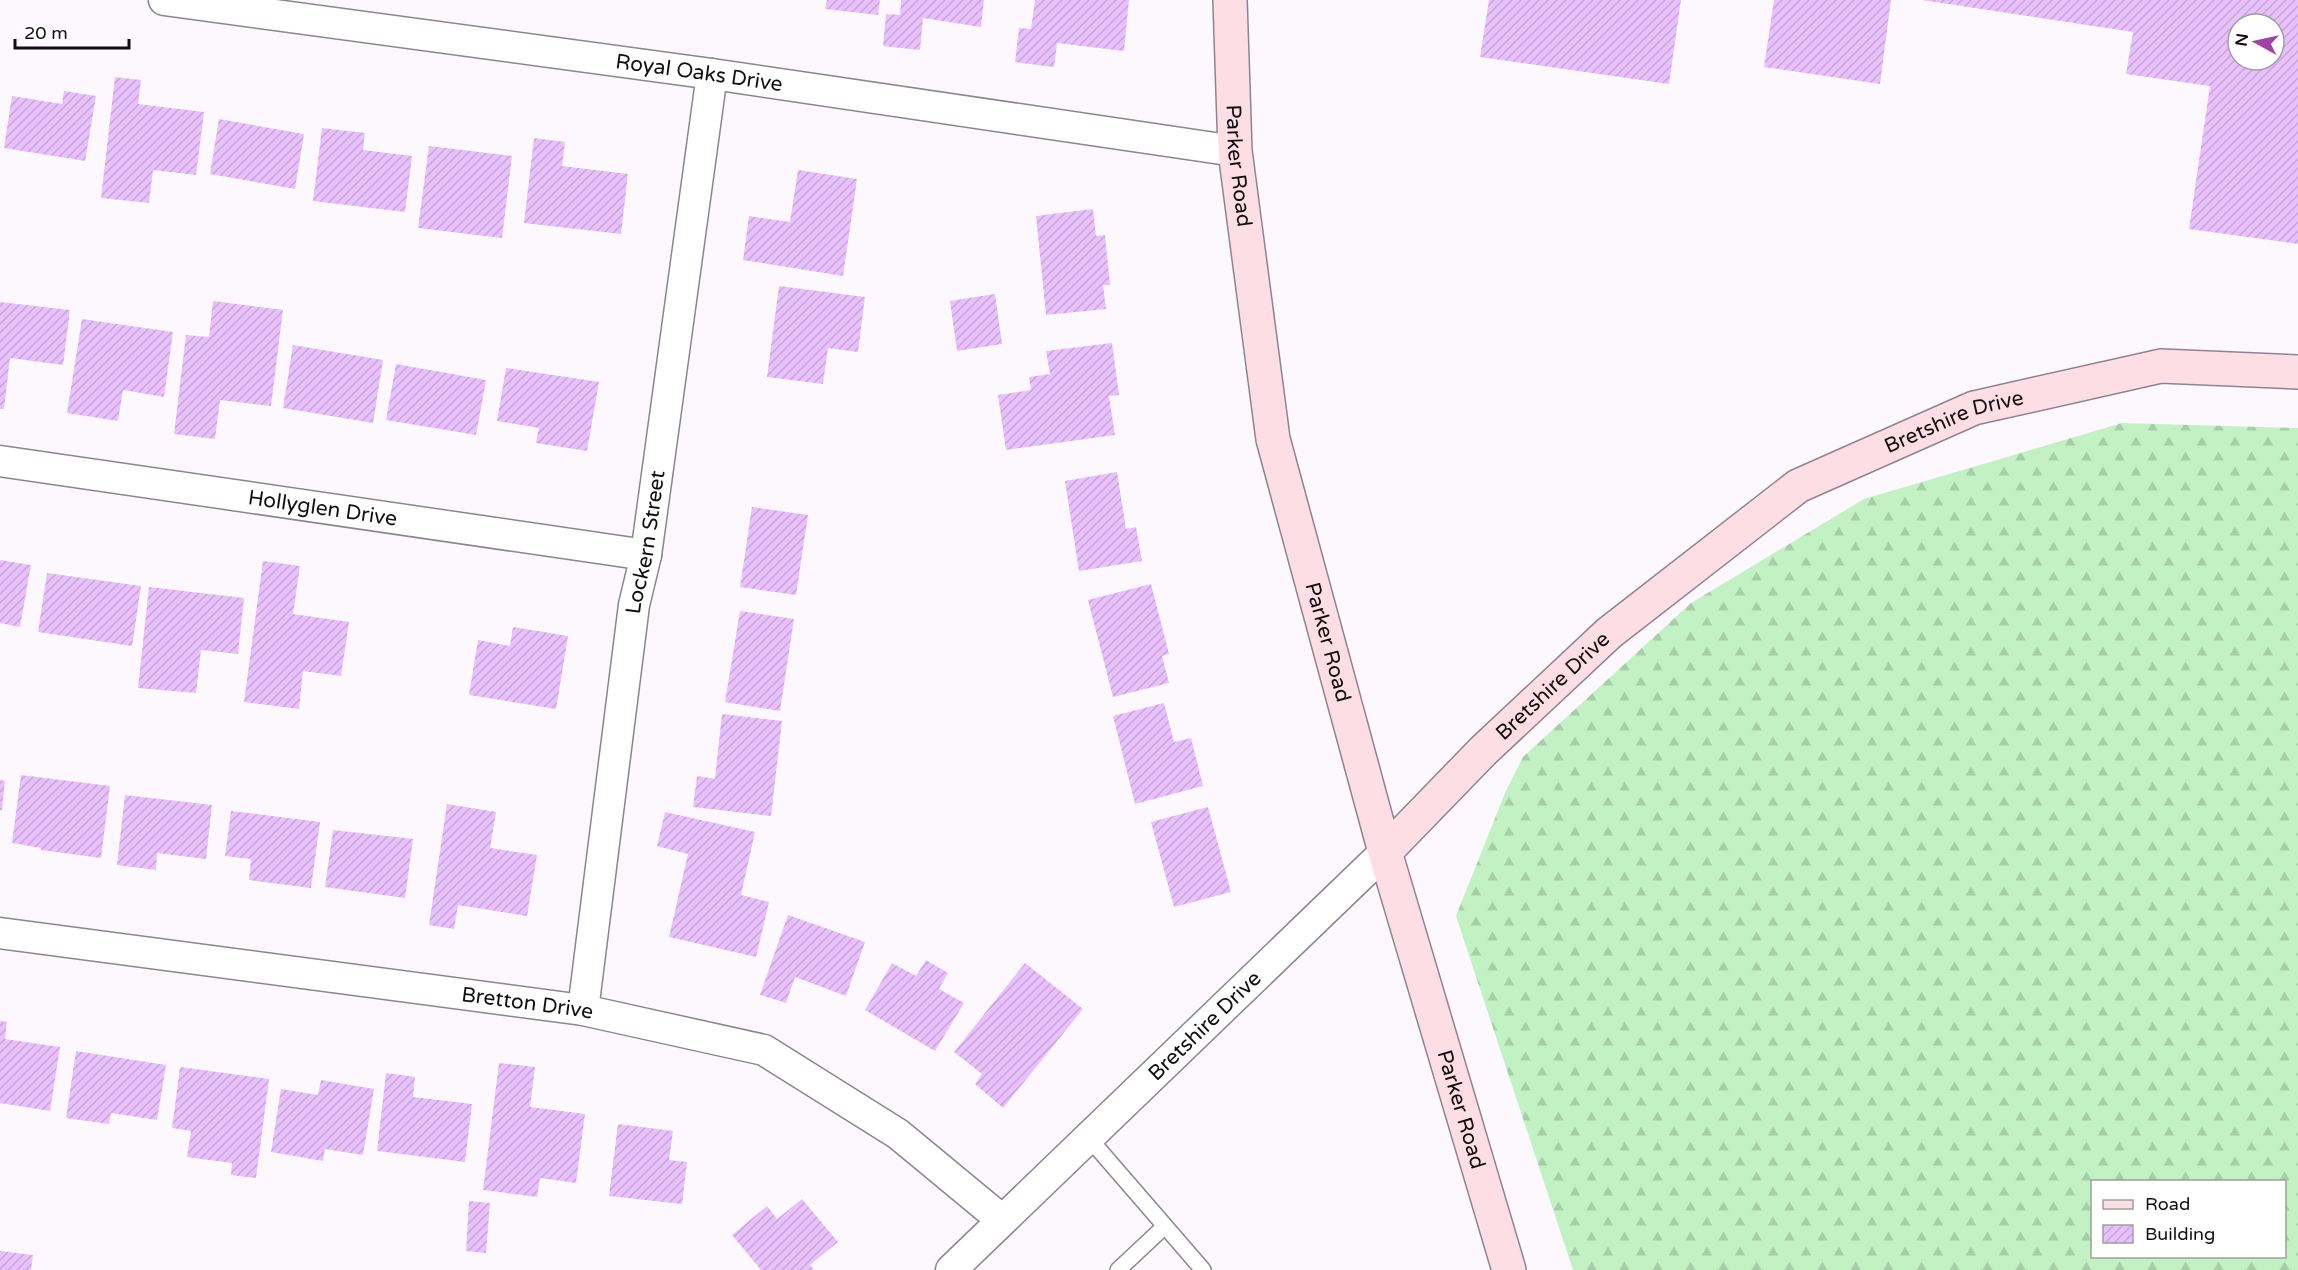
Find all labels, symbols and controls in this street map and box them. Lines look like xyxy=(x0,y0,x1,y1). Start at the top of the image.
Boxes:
scale bar xyxy=(15,12,129,50)
north arrow xyxy=(2226,12,2286,72)
text: 20 m xyxy=(24,22,68,44)
text: N xyxy=(2231,32,2253,48)
street label: Royal Oaks Drive xyxy=(614,49,784,97)
street label: Parker Road xyxy=(1220,104,1257,228)
street label: Bretshire Drive xyxy=(1881,385,2026,459)
street label: Lockern Street xyxy=(621,469,670,616)
street label: Hollyglen Drive xyxy=(246,485,399,532)
street label: Parker Road xyxy=(1299,580,1356,705)
street label: Bretshire Drive xyxy=(1491,627,1615,746)
street label: Bretshire Drive xyxy=(1143,966,1267,1086)
street label: Bretton Drive xyxy=(460,982,596,1025)
street label: Parker Road xyxy=(1431,1047,1490,1172)
legend xyxy=(2091,1180,2286,1258)
text: Road xyxy=(2145,1193,2190,1215)
text: Building xyxy=(2145,1223,2215,1245)

